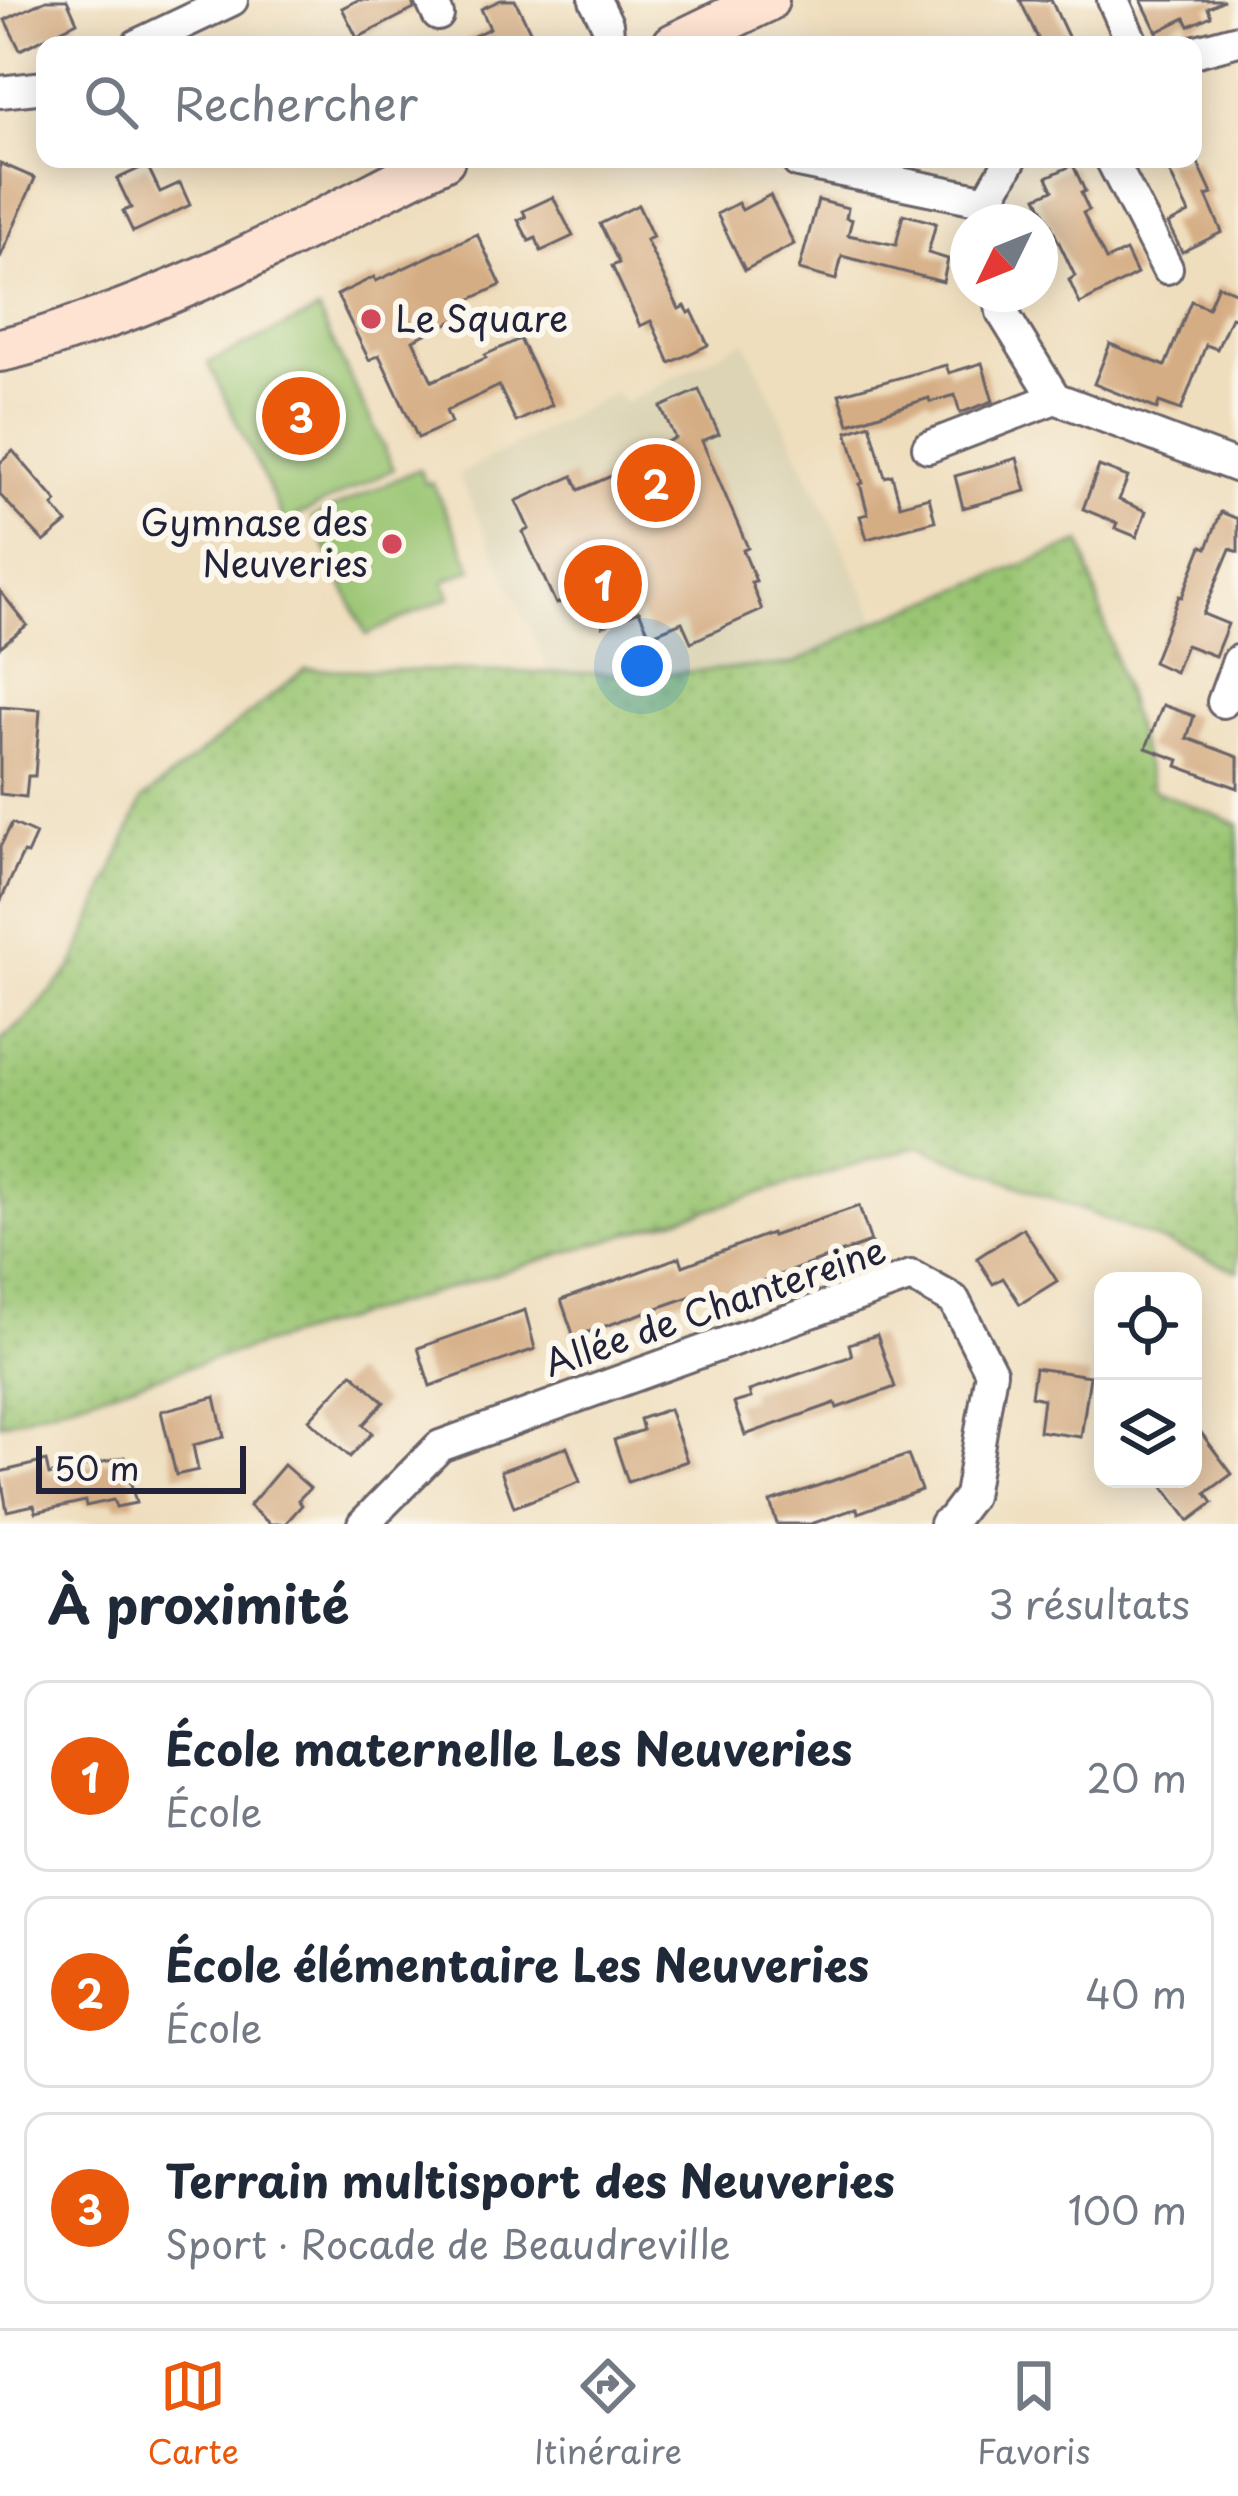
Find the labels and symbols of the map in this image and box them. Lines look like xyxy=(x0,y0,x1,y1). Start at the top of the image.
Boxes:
north arrow xyxy=(950,204,1058,312)
place label: Le Square xyxy=(395,290,568,344)
marker: Le Square xyxy=(358,306,384,332)
pin: 3 xyxy=(262,371,340,461)
pin: 2 xyxy=(617,438,695,528)
place label: Gymnase des Neuveries xyxy=(140,494,368,589)
marker: Gymnase des Neuveries xyxy=(379,531,405,557)
pin: 1 xyxy=(564,539,642,629)
your location xyxy=(612,636,672,696)
street label: Allée de Chantereine xyxy=(536,1221,892,1389)
scale bar xyxy=(36,1440,246,1493)

